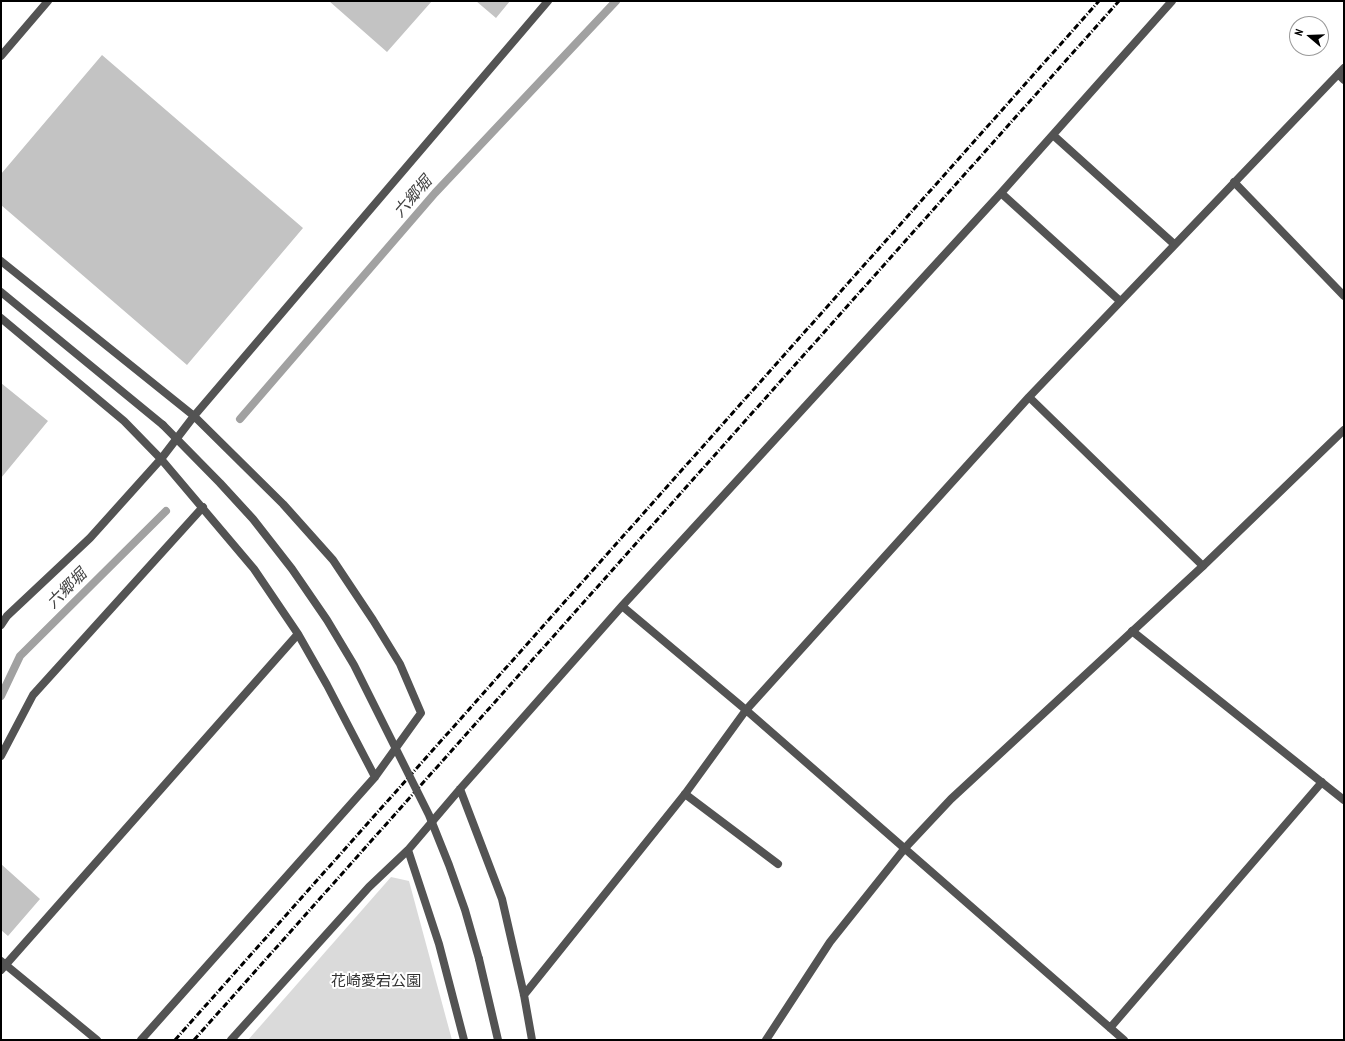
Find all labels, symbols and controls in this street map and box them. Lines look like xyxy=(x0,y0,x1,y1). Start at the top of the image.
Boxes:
north arrow xyxy=(1289,16,1329,56)
text: N xyxy=(1291,27,1306,38)
water label: 六郷堀 xyxy=(390,173,436,221)
water label: 六郷堀 xyxy=(43,565,91,613)
park label: 花崎愛宕公園 xyxy=(331,973,421,991)

